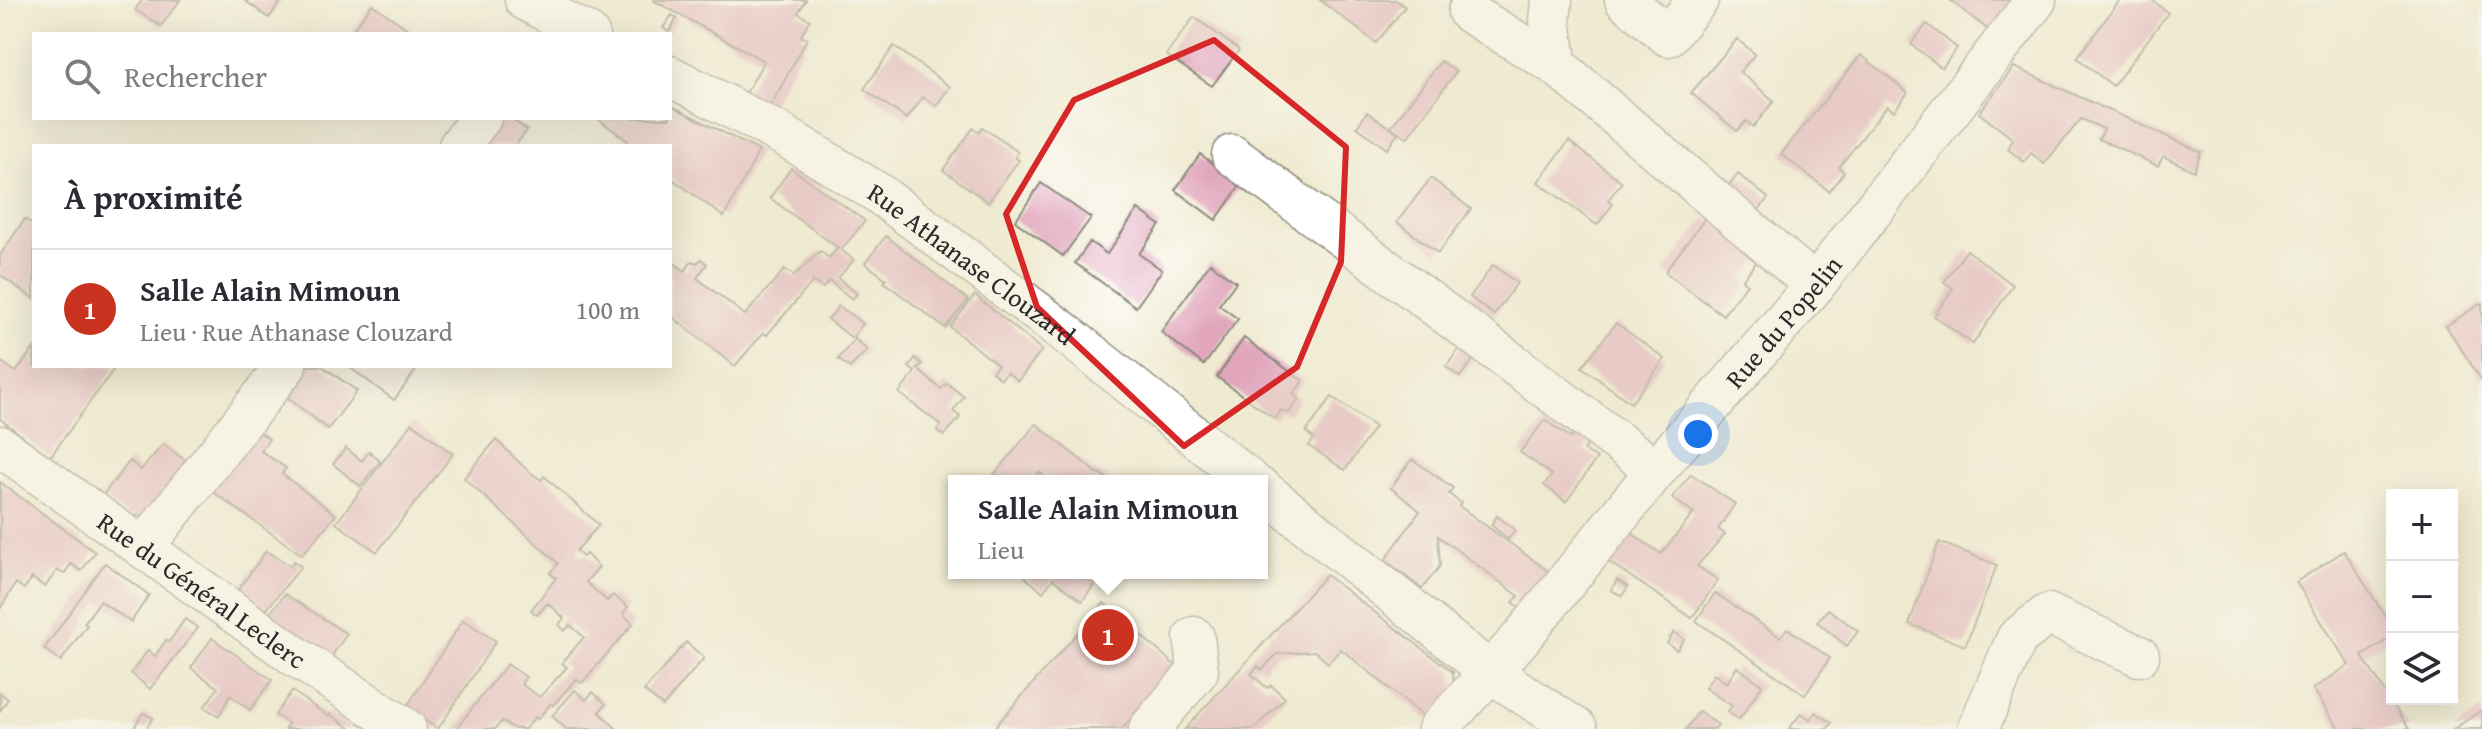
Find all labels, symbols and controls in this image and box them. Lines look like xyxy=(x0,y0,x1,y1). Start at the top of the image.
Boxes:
search box xyxy=(32,32,672,120)
icon: search xyxy=(60,54,104,98)
text: Rechercher xyxy=(124,54,267,98)
text: À proximité xyxy=(64,172,243,221)
street label: Rue Athanase Clouzard xyxy=(861,172,1084,354)
street label: Rue du Popelin xyxy=(1715,247,1851,397)
text: Salle Alain Mimoun xyxy=(140,268,400,312)
text: 1 xyxy=(83,290,97,329)
text: 100 m xyxy=(575,290,640,329)
text: Lieu · Rue Athanase Clouzard xyxy=(140,312,453,351)
your location xyxy=(1678,414,1718,454)
popup xyxy=(948,475,1268,579)
text: Salle Alain Mimoun xyxy=(978,486,1238,530)
map controls xyxy=(2386,489,2458,705)
button: + xyxy=(2386,489,2458,561)
street label: Rue du Général Leclerc xyxy=(90,502,314,678)
text: Lieu xyxy=(978,530,1024,569)
button: − xyxy=(2386,561,2458,633)
pin: 1 xyxy=(1082,605,1134,665)
button: layers xyxy=(2386,633,2458,705)

